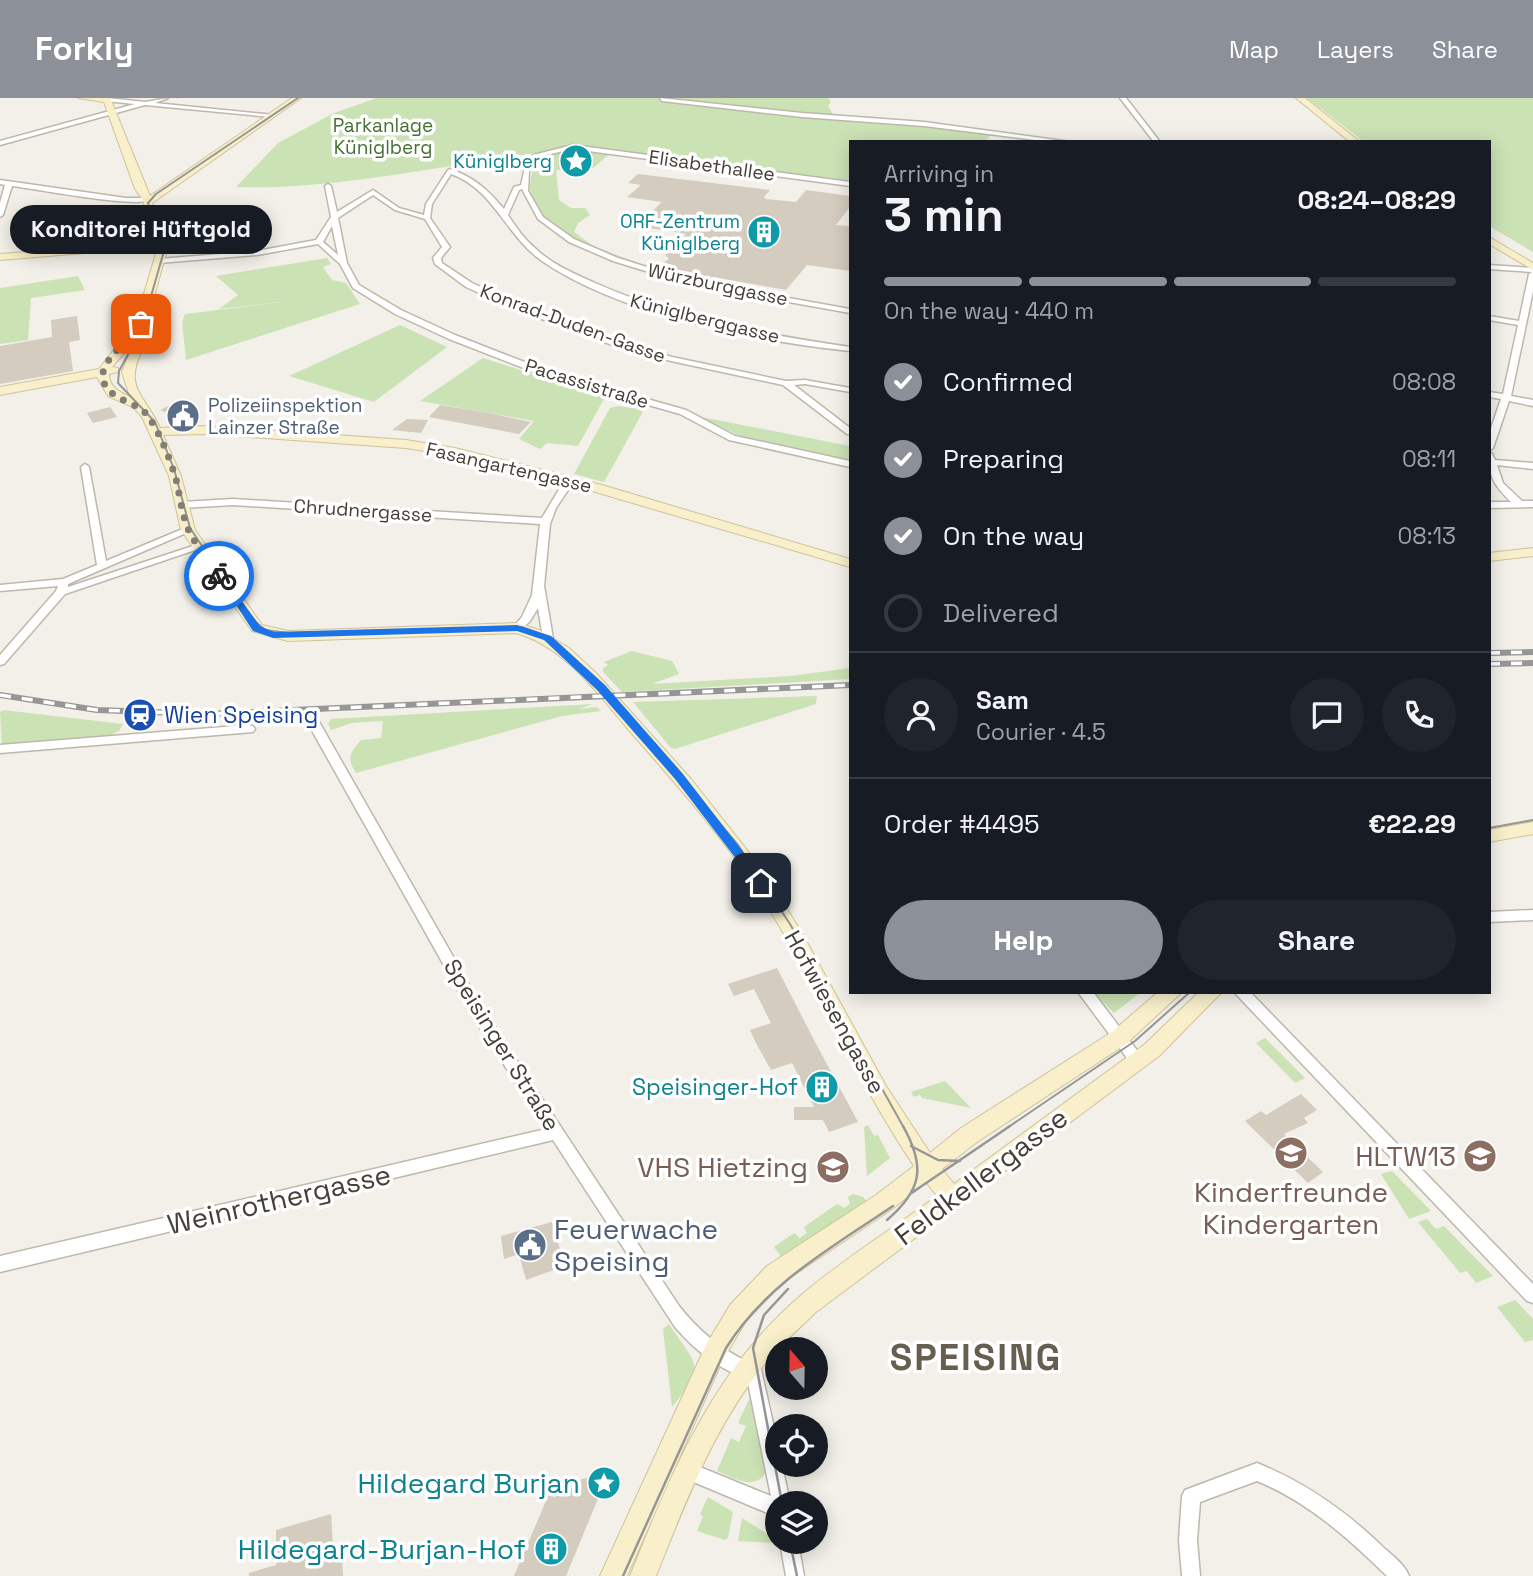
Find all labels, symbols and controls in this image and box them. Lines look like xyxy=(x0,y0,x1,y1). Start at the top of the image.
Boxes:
text: Forkly xyxy=(35,28,133,70)
text: Map xyxy=(1229,34,1279,65)
text: Layers xyxy=(1317,34,1394,65)
text: Share xyxy=(1432,34,1498,65)
park label: Parkanlage Küniglberg xyxy=(333,113,433,160)
place icon: Küniglberg xyxy=(557,142,595,180)
street label: Elisabethallee xyxy=(647,144,777,187)
place label: Küniglberg xyxy=(453,149,552,174)
text: Arriving in xyxy=(884,159,994,189)
text: 08:24–08:29 xyxy=(1297,183,1456,217)
text: 3 min xyxy=(884,186,1004,244)
callout: Konditorei Hüftgold xyxy=(10,205,272,254)
place label: ORF-Zentrum Küniglberg xyxy=(620,209,740,256)
building icon: ORF-Zentrum Küniglberg xyxy=(745,213,783,251)
text: Konditorei Hüftgold xyxy=(31,214,251,244)
street label: Würzburggasse xyxy=(646,257,790,312)
street label: Konrad-Duden-Gasse xyxy=(477,278,669,369)
street label: Küniglberggasse xyxy=(628,288,782,349)
pin xyxy=(111,294,171,354)
text: On the way · 440 m xyxy=(884,296,1094,326)
icon: bag xyxy=(122,305,160,343)
street label: Pacassistraße xyxy=(522,353,652,414)
icon: check xyxy=(884,363,922,401)
text: Confirmed xyxy=(943,365,1073,399)
text: 08:08 xyxy=(1392,367,1456,397)
place label: Polizeiinspektion Lainzer Straße xyxy=(208,393,362,440)
public building icon: Polizeiinspektion Lainzer Straße xyxy=(164,397,202,435)
street label: Fasangartengasse xyxy=(424,436,594,499)
icon: check xyxy=(884,440,922,478)
text: Preparing xyxy=(943,442,1064,476)
text: 08:11 xyxy=(1402,444,1456,474)
street label: Chrudnergasse xyxy=(293,493,433,528)
icon: check xyxy=(884,517,922,555)
text: On the way xyxy=(943,519,1084,553)
text: 08:13 xyxy=(1398,521,1456,551)
courier xyxy=(184,541,254,611)
icon: bike xyxy=(200,557,238,595)
text: Delivered xyxy=(943,596,1059,630)
button: person xyxy=(884,678,958,752)
button: chat xyxy=(1290,678,1364,752)
button: phone xyxy=(1382,678,1456,752)
text: Sam xyxy=(976,683,1029,717)
station icon: Wien Speising xyxy=(121,696,159,734)
place label: Wien Speising xyxy=(164,700,318,730)
text: Courier · 4.5 xyxy=(976,717,1106,747)
text: Order #4495 xyxy=(884,807,1040,841)
text: €22.29 xyxy=(1368,807,1456,841)
pin xyxy=(731,853,791,913)
icon: home xyxy=(742,864,780,902)
button: Help xyxy=(884,900,1163,980)
button: Share xyxy=(1177,900,1456,980)
street label: Hofwiesengasse xyxy=(778,925,892,1099)
street label: Speisinger Straße xyxy=(437,953,567,1137)
building icon: Speisinger-Hof xyxy=(803,1068,841,1106)
place label: Speisinger-Hof xyxy=(632,1072,798,1102)
street label: Feldkellergasse xyxy=(887,1099,1075,1253)
school or university icon: Kinderfreunde Kindergarten xyxy=(1272,1134,1310,1172)
school or university icon: HLTW13 xyxy=(1461,1137,1499,1175)
place label: HLTW13 xyxy=(1355,1138,1456,1174)
school or university icon: VHS Hietzing xyxy=(814,1148,852,1186)
place label: VHS Hietzing xyxy=(637,1149,808,1185)
street label: Weinrothergasse xyxy=(164,1156,394,1242)
place label: Kinderfreunde Kindergarten xyxy=(1194,1174,1388,1242)
place label: Feuerwache Speising xyxy=(554,1211,718,1279)
public building icon: Feuerwache Speising xyxy=(511,1226,549,1264)
district label: SPEISING xyxy=(890,1334,1062,1381)
north arrow xyxy=(765,1337,828,1400)
map controls xyxy=(765,1337,828,1554)
button: locate xyxy=(765,1414,828,1477)
place icon: Hildegard Burjan xyxy=(585,1464,623,1502)
place label: Hildegard Burjan xyxy=(358,1465,580,1501)
button: layers xyxy=(765,1491,828,1554)
building icon: Hildegard-Burjan-Hof xyxy=(532,1530,570,1568)
place label: Hildegard-Burjan-Hof xyxy=(238,1531,526,1567)

